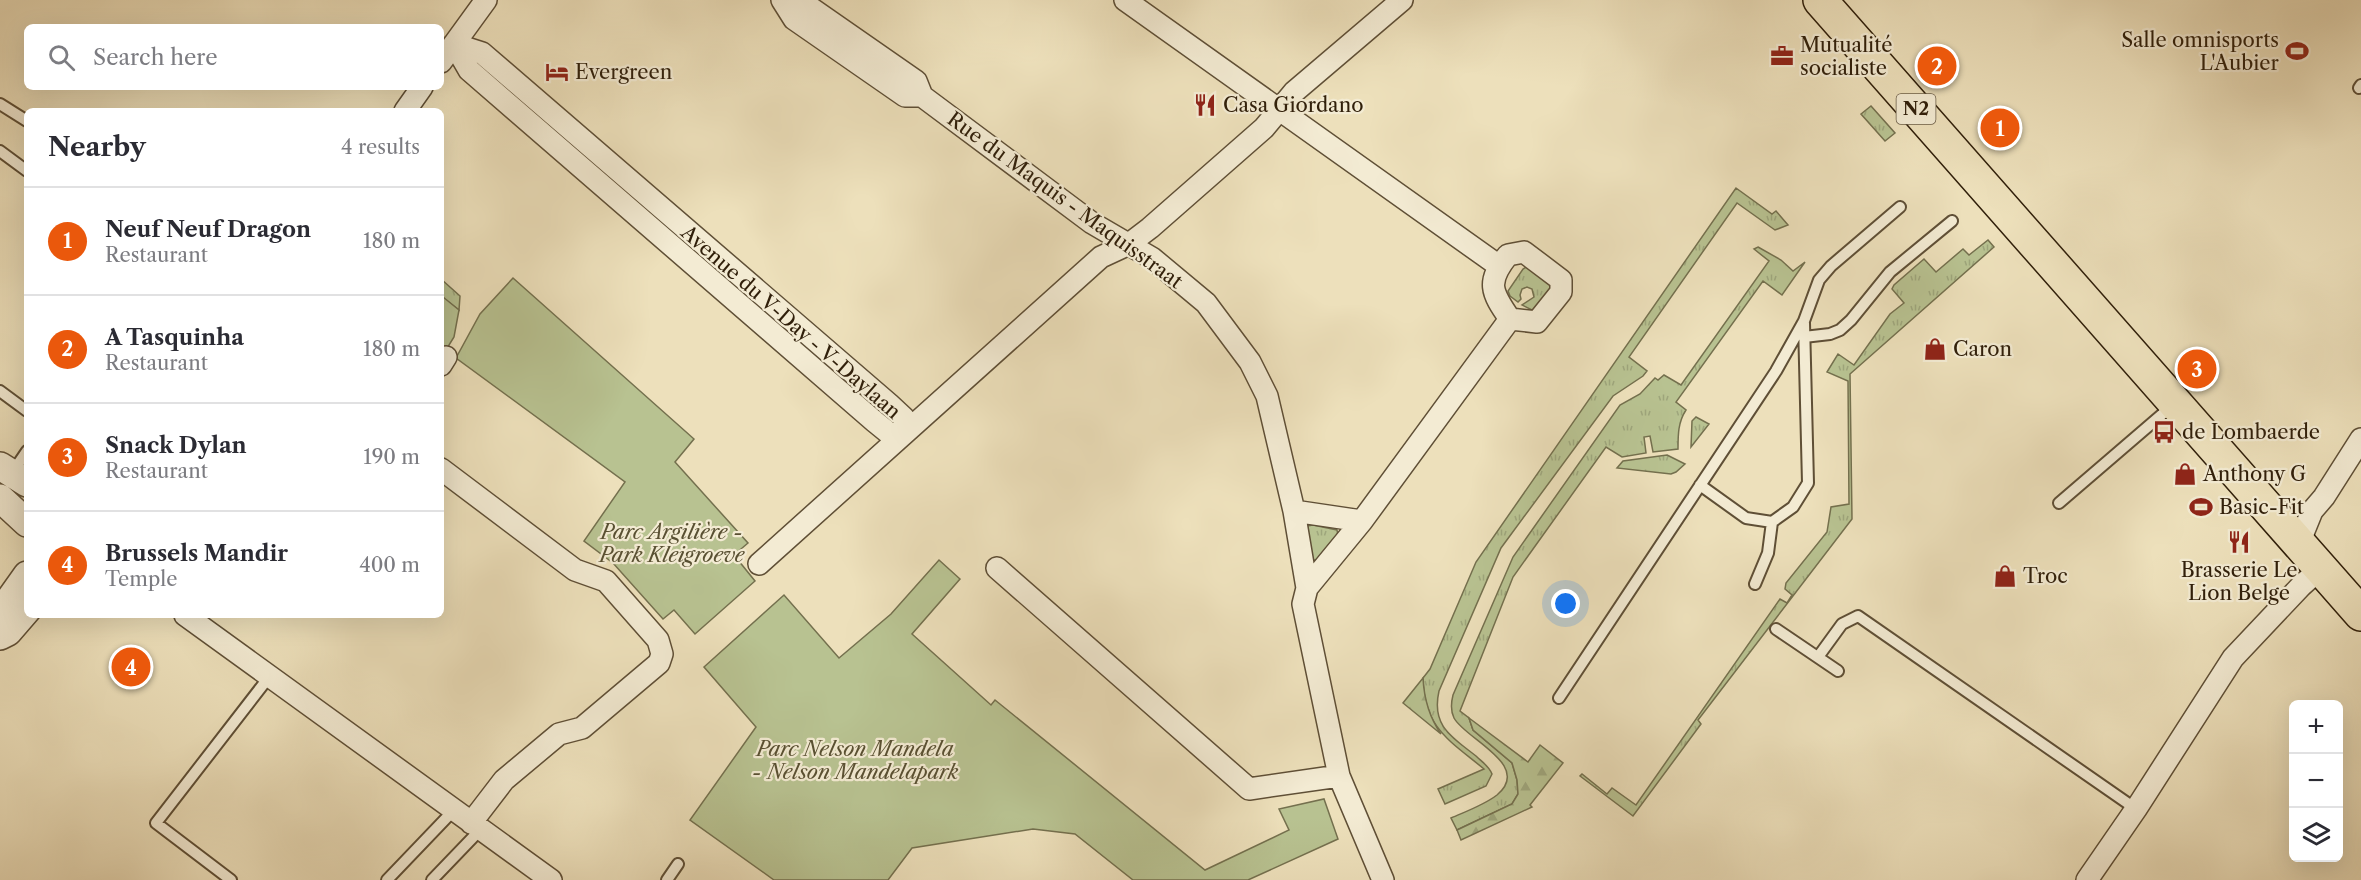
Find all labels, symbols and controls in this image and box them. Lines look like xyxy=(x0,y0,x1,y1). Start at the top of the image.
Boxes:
search box xyxy=(24,24,444,90)
place label: Salle omnisports L'Aubier xyxy=(2121,28,2280,75)
place label: Mutualité socialiste xyxy=(1800,33,1892,80)
sports icon: Salle omnisports L'Aubier xyxy=(2284,38,2310,64)
icon: search xyxy=(45,41,78,74)
office icon: Mutualité socialiste xyxy=(1769,43,1795,69)
text: Search here xyxy=(93,44,218,71)
pin: 2 xyxy=(1918,44,1956,88)
hotel icon: Evergreen xyxy=(544,59,570,85)
place label: Evergreen xyxy=(575,60,673,84)
restaurant icon: Casa Giordano xyxy=(1192,92,1218,118)
place label: Casa Giordano xyxy=(1223,93,1363,117)
road number: N2 xyxy=(1896,94,1936,124)
pin: 1 xyxy=(1980,106,2020,150)
street label: Rue du Maquis - Maquisstraat xyxy=(943,107,1187,293)
text: Nearby xyxy=(48,131,146,163)
text: 4 results xyxy=(341,135,420,159)
text: Neuf Neuf Dragon xyxy=(105,216,311,243)
street label: Avenue du V-Day - V-Daylaan xyxy=(676,219,906,424)
text: 1 xyxy=(63,229,72,253)
text: 180 m xyxy=(363,229,420,253)
text: Restaurant xyxy=(105,243,208,267)
text: A Tasquinha xyxy=(105,324,244,351)
shop icon: Caron xyxy=(1922,336,1948,362)
text: 2 xyxy=(62,337,73,361)
text: 180 m xyxy=(363,337,420,361)
place label: Caron xyxy=(1953,337,2012,361)
pin: 3 xyxy=(2178,346,2216,392)
text: Restaurant xyxy=(105,351,208,375)
bus stop icon: de Lombaerde xyxy=(2151,419,2177,445)
place label: de Lombaerde xyxy=(2182,420,2320,444)
text: Snack Dylan xyxy=(105,432,247,459)
text: 3 xyxy=(62,445,73,469)
text: 190 m xyxy=(363,445,420,469)
text: Restaurant xyxy=(105,459,208,483)
shop icon: Anthony G xyxy=(2172,461,2198,487)
place label: Anthony G xyxy=(2202,462,2306,486)
sports icon: Basic-Fit xyxy=(2188,494,2214,520)
place label: Basic-Fit xyxy=(2219,495,2304,519)
park label: Parc Argilière - Park Kleigroeve xyxy=(597,520,746,567)
restaurant icon: Brasserie Le Lion Belge xyxy=(2226,529,2252,555)
text: Brussels Mandir xyxy=(105,540,288,567)
text: 4 xyxy=(62,553,73,577)
text: 400 m xyxy=(359,553,420,577)
place label: Brasserie Le Lion Belge xyxy=(2181,558,2297,605)
shop icon: Troc xyxy=(1992,563,2018,589)
place label: Troc xyxy=(2023,564,2068,588)
text: Temple xyxy=(105,567,177,591)
your location xyxy=(1551,589,1580,618)
pin: 4 xyxy=(112,644,150,690)
map controls xyxy=(2289,700,2343,862)
button: + xyxy=(2289,700,2343,754)
park label: Parc Nelson Mandela - Nelson Mandelapark xyxy=(752,737,959,784)
button: − xyxy=(2289,754,2343,808)
button: layers xyxy=(2289,808,2343,862)

